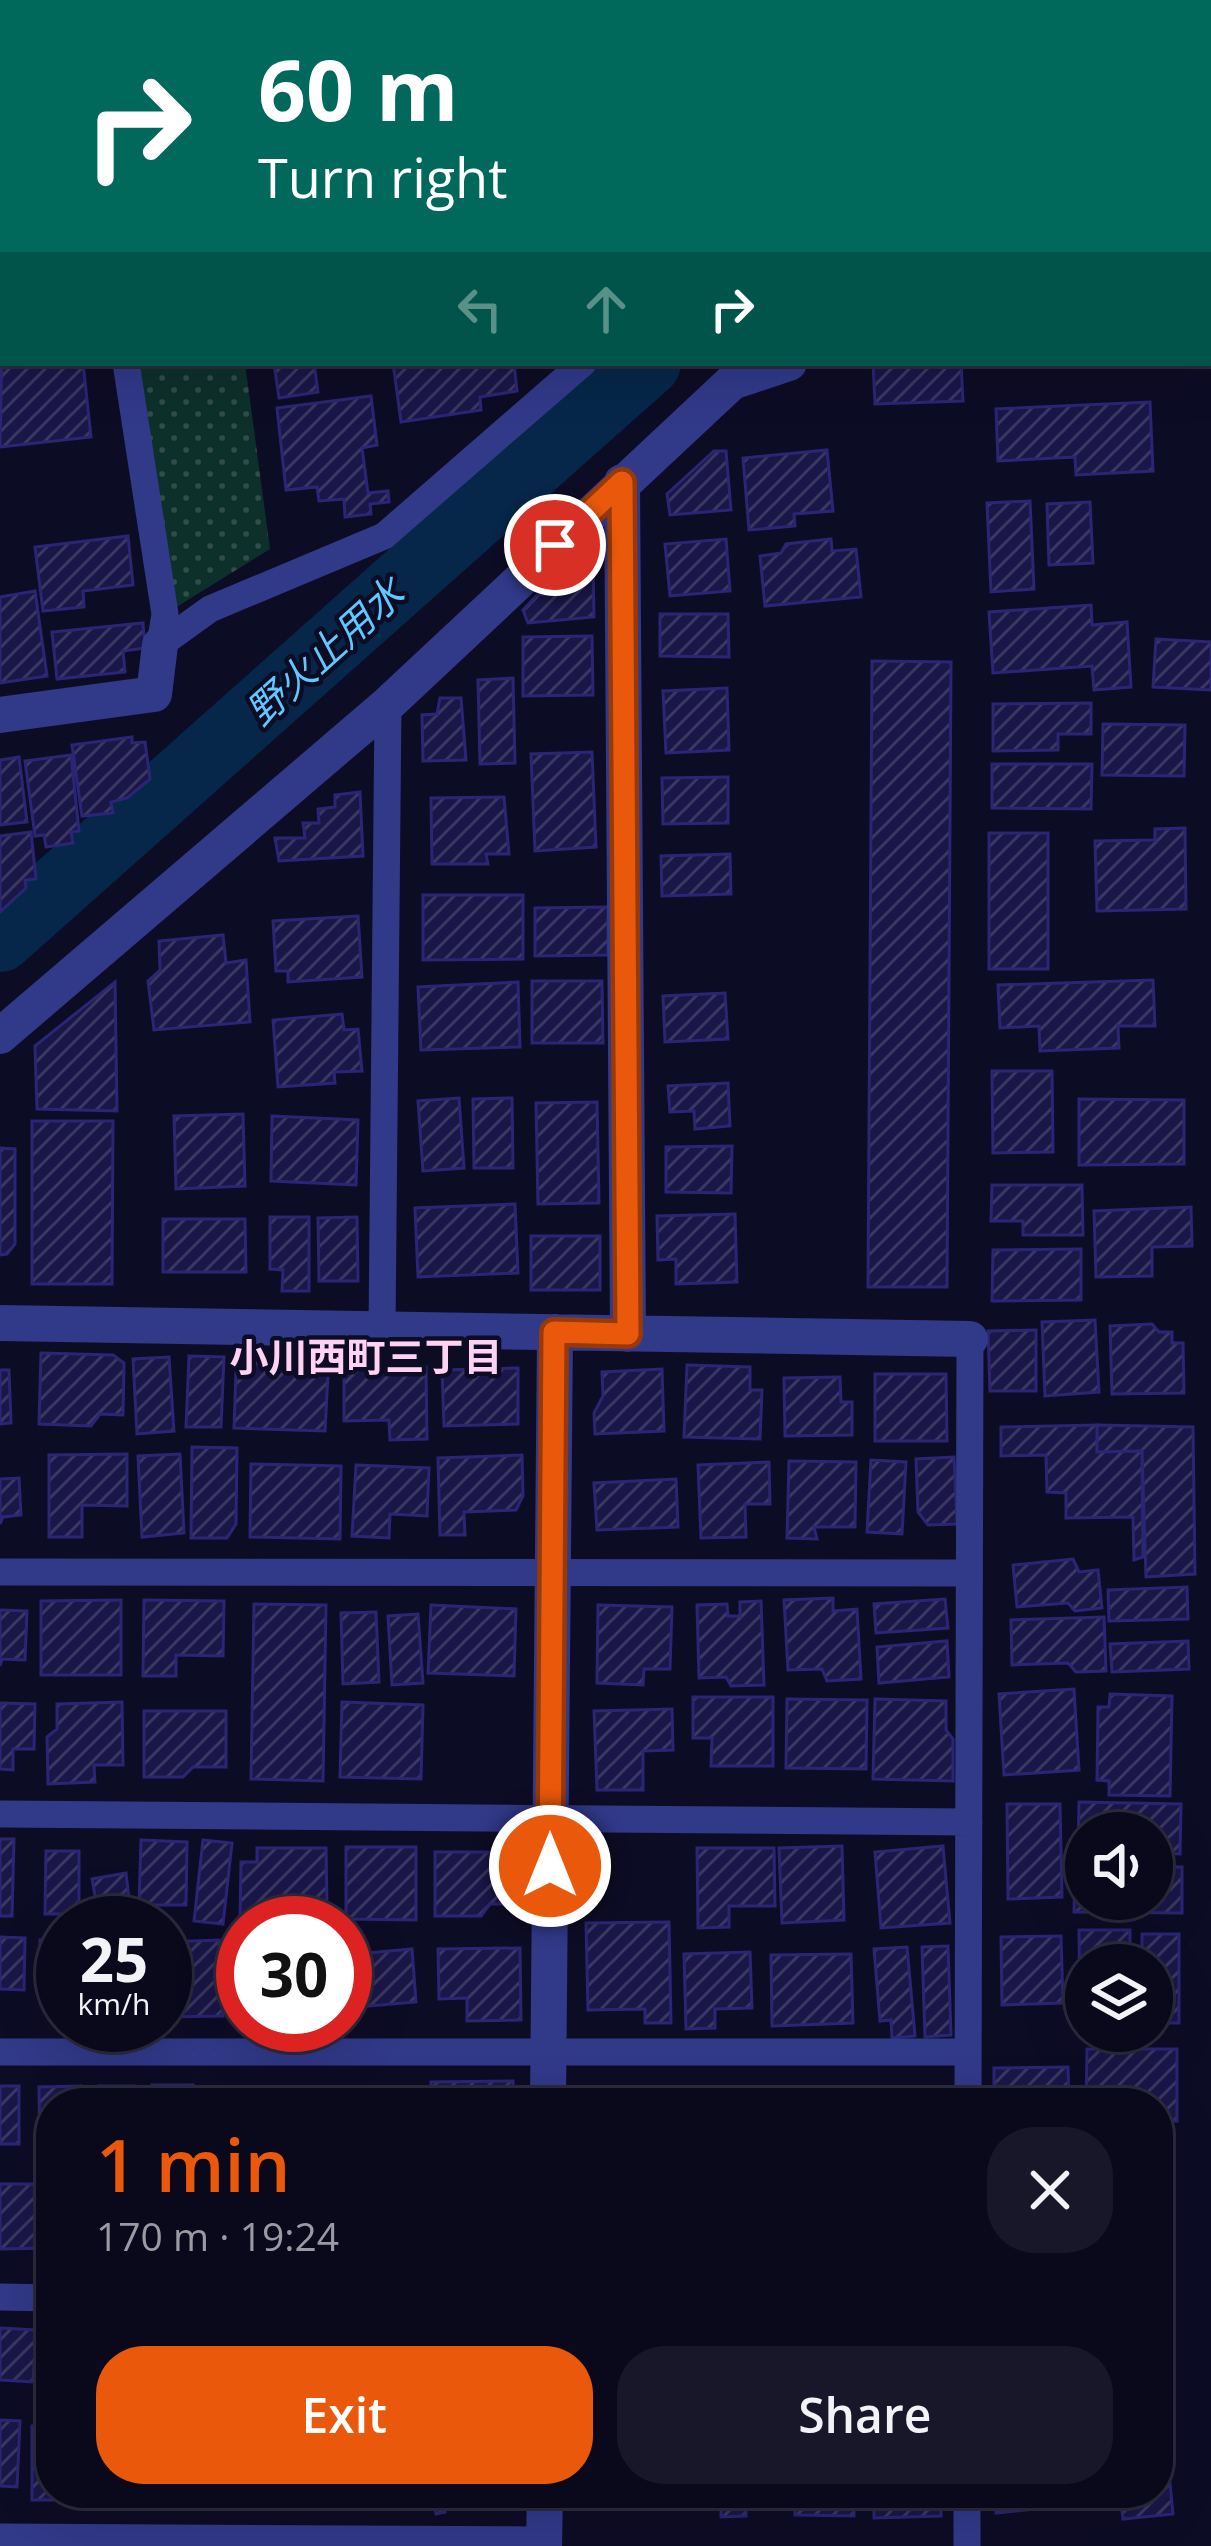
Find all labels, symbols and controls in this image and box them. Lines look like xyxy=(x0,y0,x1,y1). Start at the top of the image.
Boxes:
text: 60 m xyxy=(258,31,458,146)
icon: right xyxy=(60,48,216,204)
text: Turn right xyxy=(258,140,507,214)
icon: left xyxy=(447,276,513,342)
icon: ahead xyxy=(573,276,639,342)
icon: right xyxy=(699,276,765,342)
pin xyxy=(504,494,606,596)
icon: arrive xyxy=(522,512,588,578)
water label: 野火止用水 xyxy=(234,563,417,736)
district label: 小川西町三丁目 xyxy=(229,1329,503,1382)
position arrow xyxy=(487,1803,613,1929)
map controls xyxy=(1065,1812,1173,2052)
button: sound xyxy=(1065,1812,1173,1920)
speed limit sign: 30 xyxy=(216,1896,372,2052)
text: 25 xyxy=(80,1918,148,2000)
button: layers xyxy=(1065,1944,1173,2052)
text: km/h xyxy=(78,1983,150,2024)
text: 1 min xyxy=(96,2115,290,2213)
button: close xyxy=(987,2127,1113,2253)
text: 170 m · 19:24 xyxy=(96,2209,339,2262)
button: Exit xyxy=(96,2346,593,2484)
button: Share xyxy=(617,2346,1113,2484)

